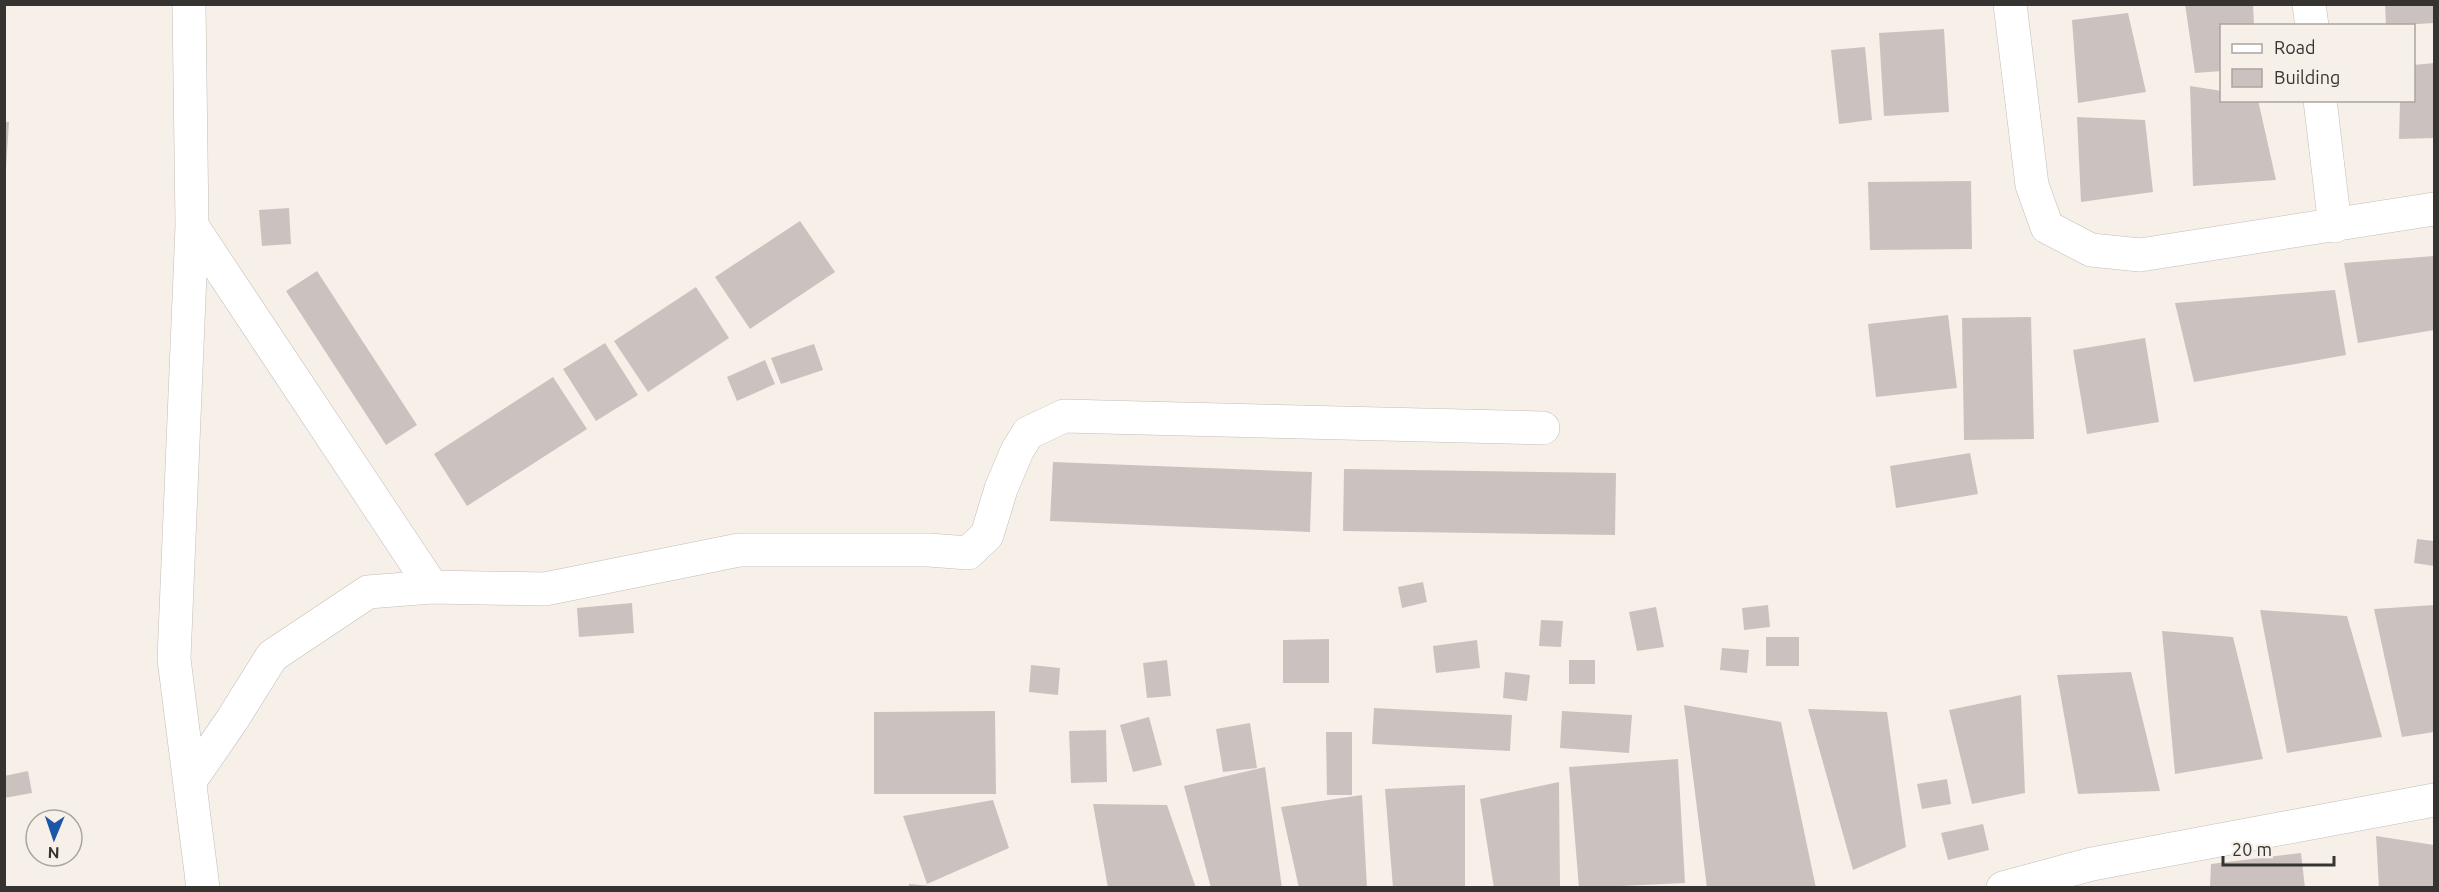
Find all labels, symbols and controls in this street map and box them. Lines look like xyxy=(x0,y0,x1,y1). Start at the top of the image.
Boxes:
legend xyxy=(2220,24,2415,102)
text: Road xyxy=(2274,37,2316,57)
text: Building xyxy=(2274,67,2340,87)
north arrow xyxy=(24,808,84,868)
scale bar xyxy=(2223,829,2334,867)
text: 20 m xyxy=(2232,839,2272,859)
text: N xyxy=(47,844,60,862)

